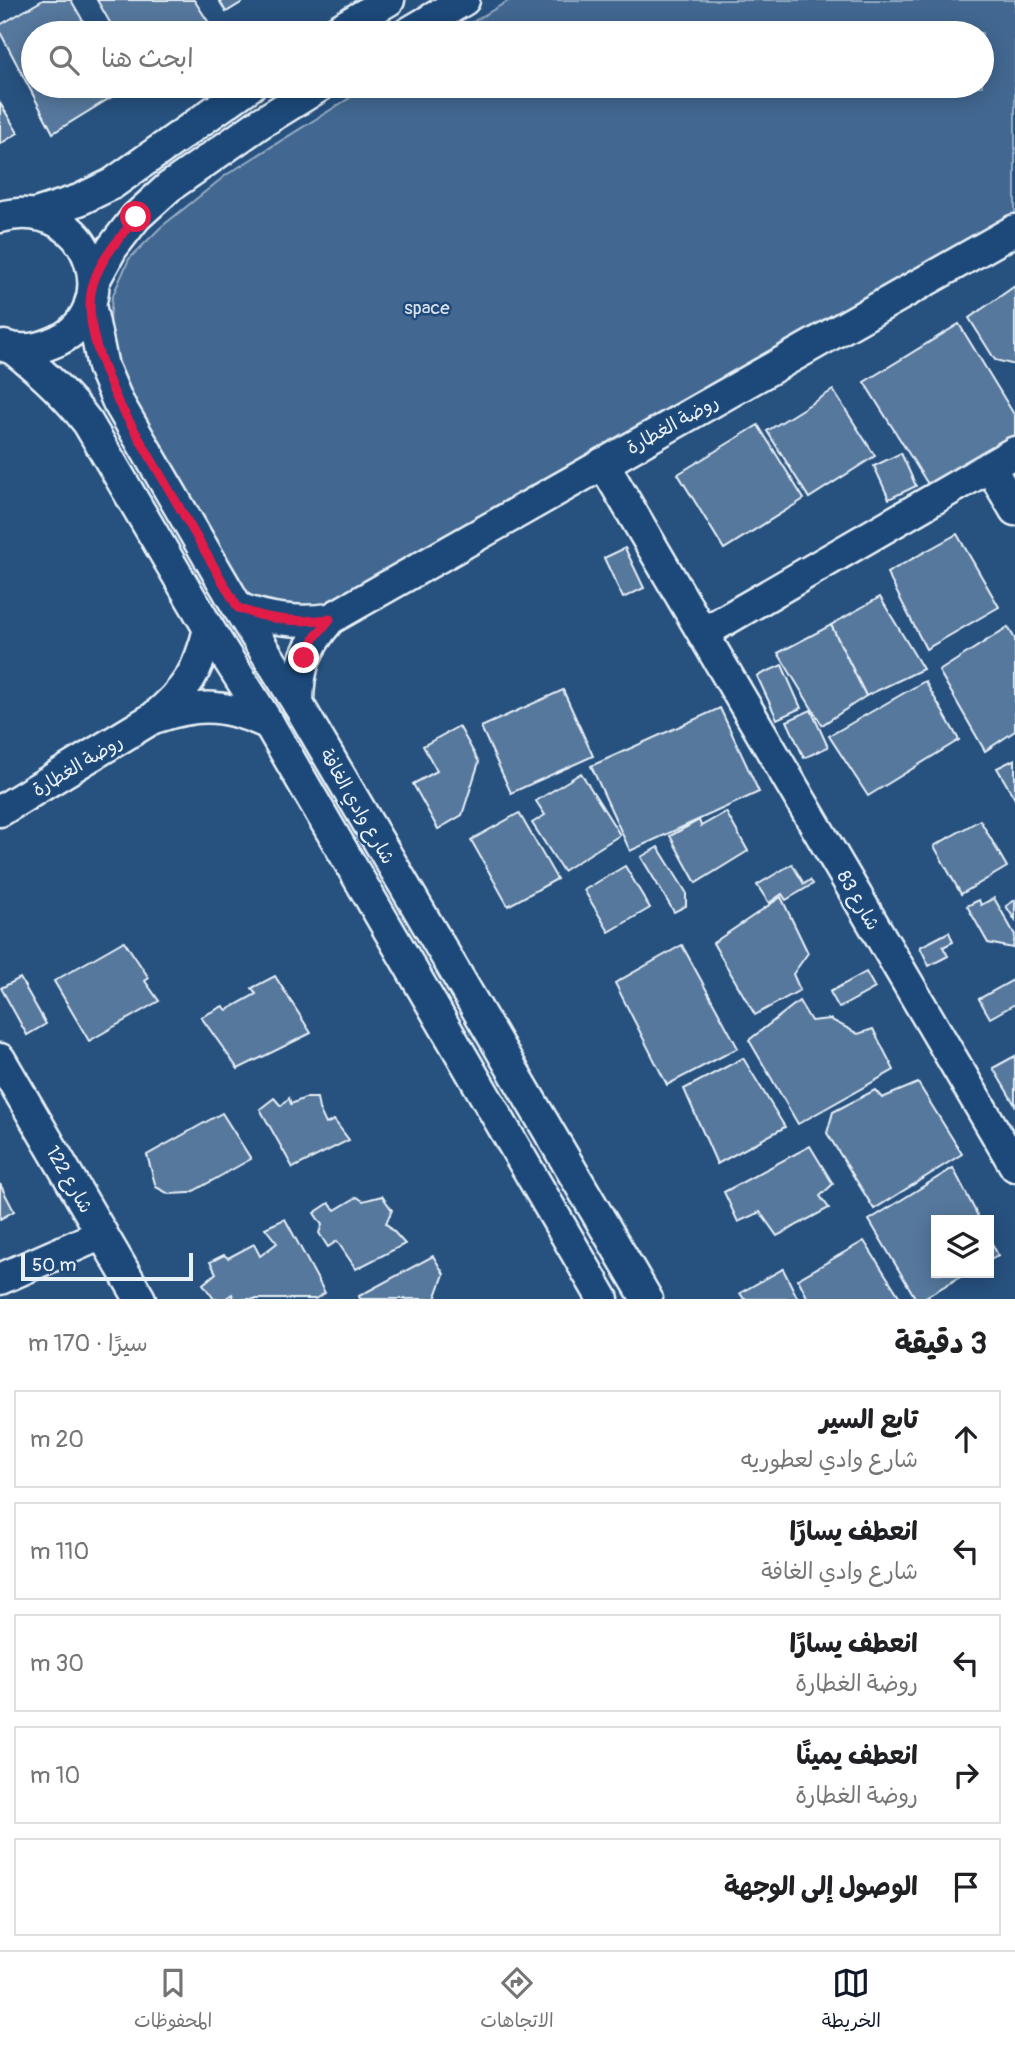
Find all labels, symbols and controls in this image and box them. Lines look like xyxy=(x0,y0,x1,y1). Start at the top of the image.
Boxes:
search box xyxy=(21,21,994,98)
icon: search xyxy=(45,41,83,79)
text: ابحث هنا xyxy=(101,43,194,75)
route start xyxy=(120,201,151,232)
park label: space xyxy=(404,296,450,320)
street label: روضة الغطارة xyxy=(622,390,723,460)
route end xyxy=(288,642,319,673)
street label: روضة الغطارة xyxy=(28,729,127,802)
street label: شارع وادي الغافة xyxy=(313,744,400,870)
street label: شارع 83 xyxy=(831,866,885,935)
street label: شارع 122 xyxy=(39,1141,98,1218)
map controls xyxy=(931,1215,994,1278)
button: layers xyxy=(931,1215,994,1278)
scale bar xyxy=(21,1250,192,1282)
text: 50 m xyxy=(32,1253,76,1277)
text: 3 دقيقة xyxy=(895,1325,987,1362)
text: سيرًا · 170 m xyxy=(28,1329,148,1358)
text: تابع السير xyxy=(820,1404,918,1436)
icon: ahead xyxy=(947,1420,985,1458)
text: 20 m xyxy=(30,1425,84,1454)
text: شارع وادي لعطوريه xyxy=(741,1445,918,1474)
text: انعطف يسارًا xyxy=(789,1516,918,1548)
icon: left xyxy=(947,1532,985,1570)
text: 110 m xyxy=(30,1537,89,1566)
text: شارع وادي الغافة xyxy=(761,1557,918,1586)
text: انعطف يسارًا xyxy=(789,1628,918,1660)
icon: left xyxy=(947,1644,985,1682)
text: 30 m xyxy=(30,1649,84,1678)
text: روضة الغطارة xyxy=(795,1669,918,1698)
text: انعطف يمينًا xyxy=(796,1740,918,1772)
icon: right xyxy=(947,1756,985,1794)
text: 10 m xyxy=(30,1761,80,1790)
text: روضة الغطارة xyxy=(795,1781,918,1810)
icon: arrive xyxy=(947,1868,985,1906)
text: الوصول إلى الوجهة xyxy=(724,1871,918,1903)
tab: المحفوظات xyxy=(134,1964,212,2037)
tab: الاتجاهات xyxy=(480,1964,554,2037)
tab: الخريطة xyxy=(822,1964,881,2037)

